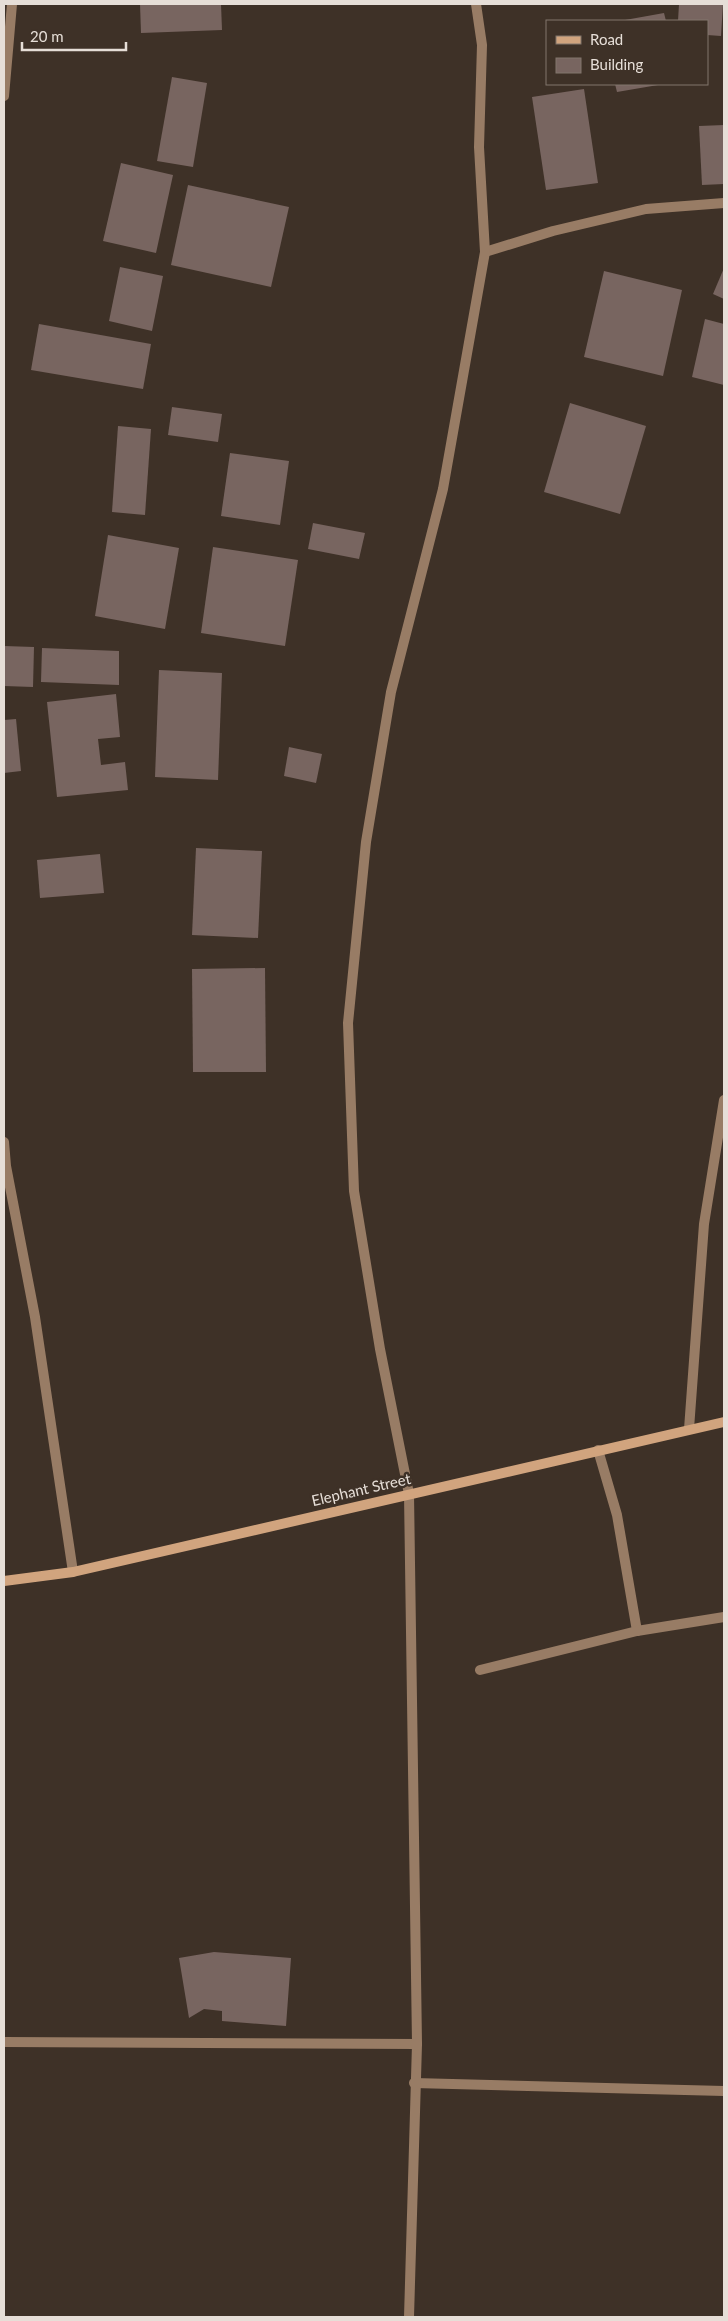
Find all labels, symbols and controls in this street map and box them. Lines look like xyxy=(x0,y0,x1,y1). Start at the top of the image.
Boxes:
scale bar xyxy=(22,20,126,52)
legend xyxy=(546,20,708,85)
text: 20 m xyxy=(30,27,64,45)
text: Road xyxy=(590,30,623,48)
text: Building xyxy=(590,55,643,73)
street label: Elephant Street xyxy=(310,1469,413,1509)

